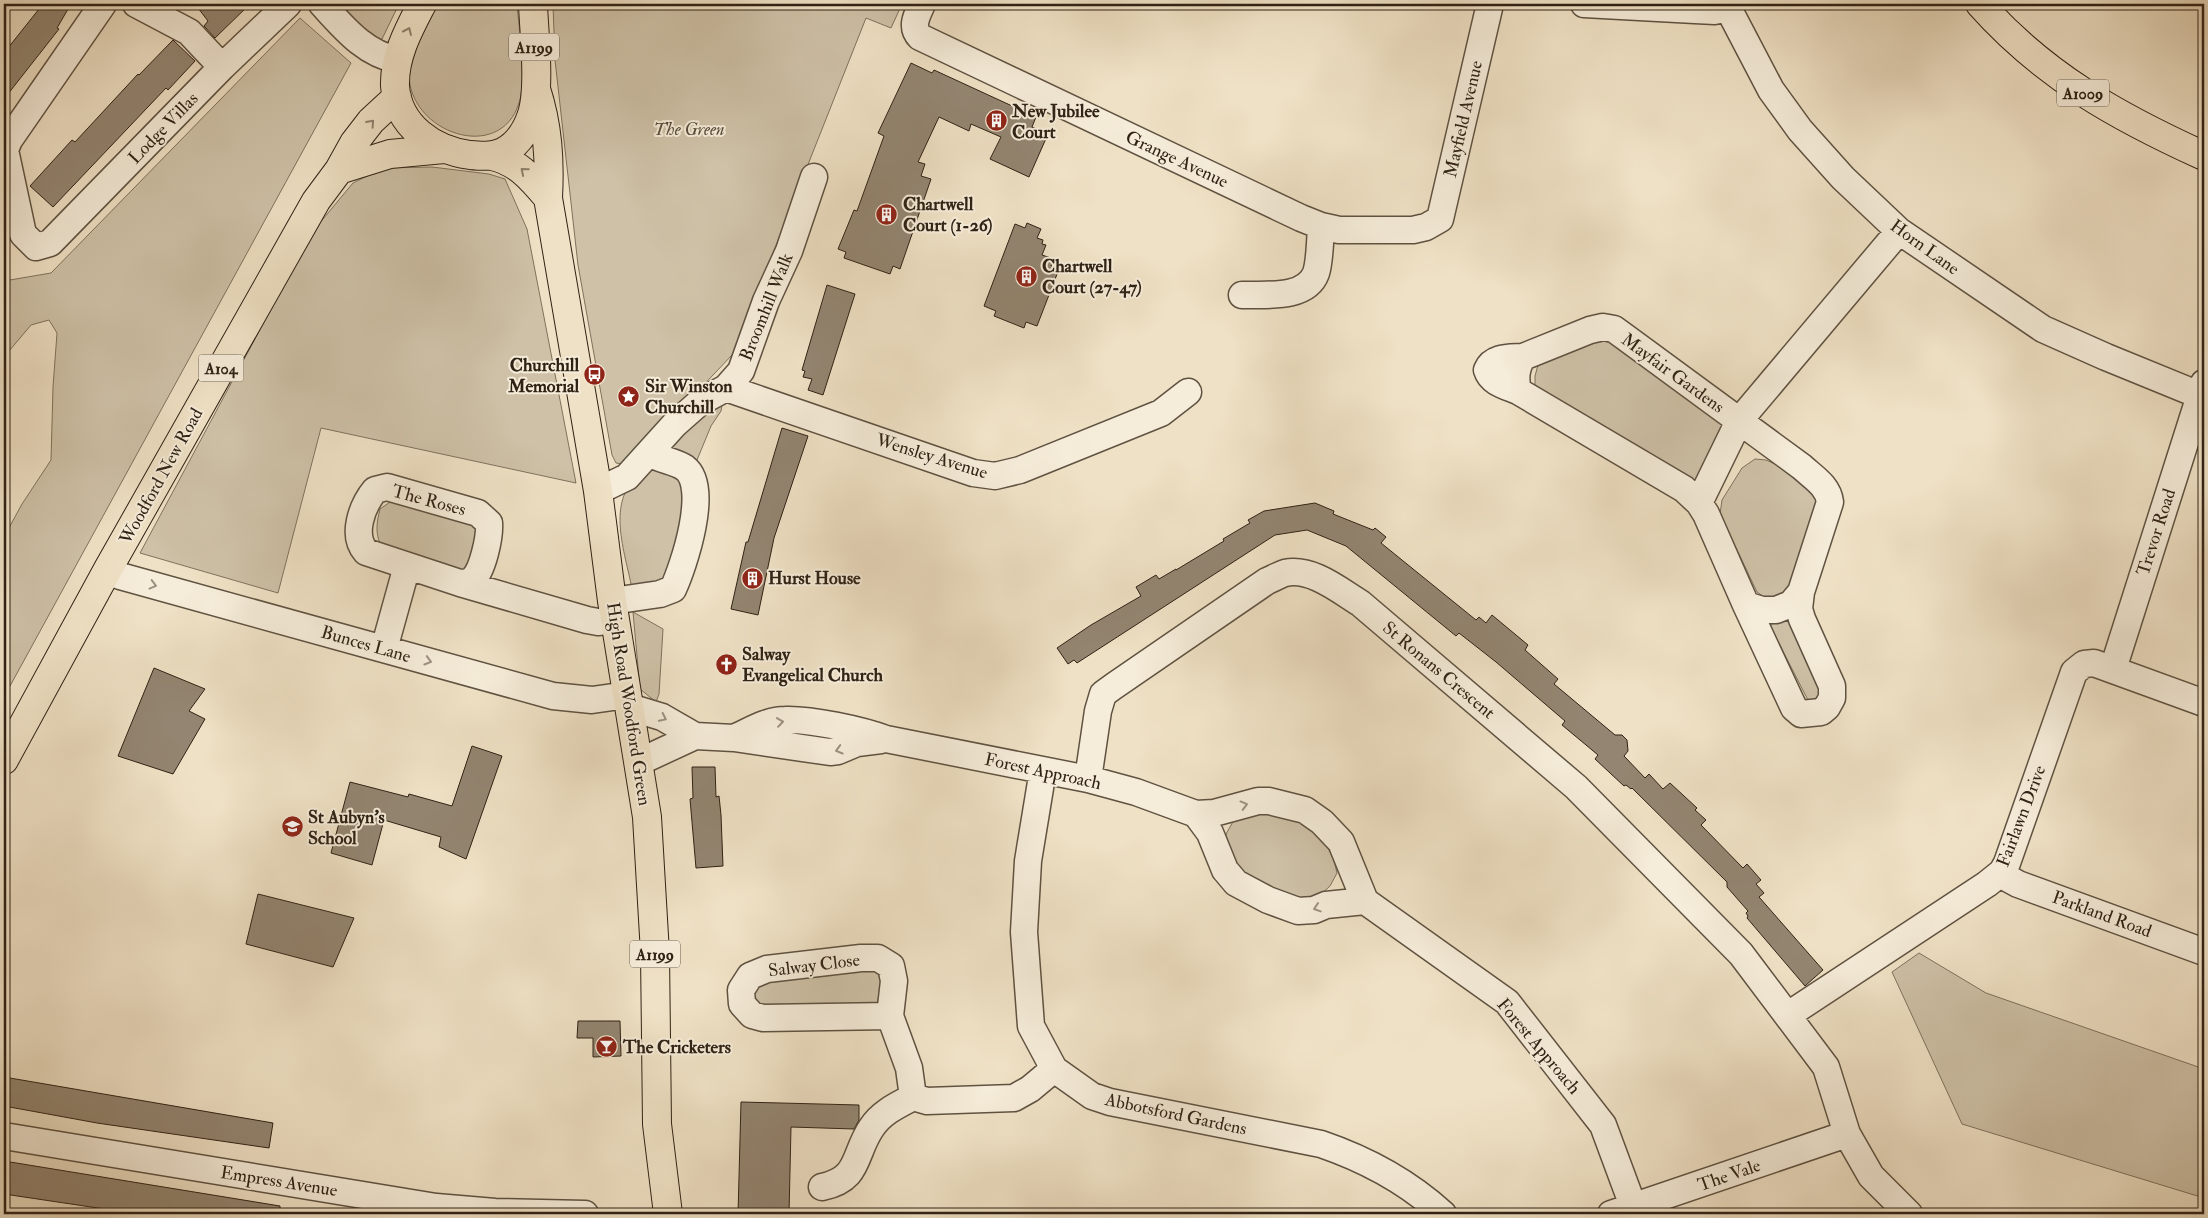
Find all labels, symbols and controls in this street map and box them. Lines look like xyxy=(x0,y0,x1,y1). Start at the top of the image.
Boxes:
one-way arrow xyxy=(402,27,413,36)
road number: A1199 xyxy=(509,34,559,61)
street label: Mayfield Avenue xyxy=(1439,58,1488,180)
road number: A1009 xyxy=(2057,80,2109,106)
street label: Lodge Villas xyxy=(123,88,203,169)
place label: New Jubilee Court xyxy=(1011,100,1100,144)
building icon: New Jubilee Court xyxy=(984,109,1008,133)
park label: The Green xyxy=(653,118,725,141)
one-way arrow xyxy=(365,119,374,128)
street label: Grange Avenue xyxy=(1122,126,1232,193)
one-way arrow xyxy=(520,168,529,177)
place label: Chartwell Court (1-26) xyxy=(903,193,993,237)
building icon: Chartwell Court (1-26) xyxy=(875,202,899,226)
street label: Horn Lane xyxy=(1886,215,1964,281)
street label: Broomhill Walk xyxy=(734,250,799,364)
place label: Chartwell Court (27-47) xyxy=(1042,255,1142,299)
building icon: Chartwell Court (27-47) xyxy=(1014,264,1038,288)
street label: Mayfair Gardens xyxy=(1617,328,1729,419)
road number: A104 xyxy=(198,354,244,382)
place label: Churchill Memorial xyxy=(507,354,579,398)
bus stop icon: Churchill Memorial xyxy=(583,363,607,387)
place label: Sir Winston Churchill xyxy=(645,375,733,419)
place icon: Sir Winston Churchill xyxy=(617,384,641,408)
street label: Woodford New Road xyxy=(114,404,208,549)
street label: Wensley Avenue xyxy=(872,428,991,484)
street label: The Roses xyxy=(389,480,468,521)
street label: Trevor Road xyxy=(2132,486,2181,579)
building icon: Hurst House xyxy=(740,566,764,590)
place label: Hurst House xyxy=(768,567,861,590)
one-way arrow xyxy=(149,580,157,590)
street label: High Road Woodford Green xyxy=(601,601,656,807)
street label: St Ronans Crescent xyxy=(1378,617,1500,724)
street label: Bunces Lane xyxy=(318,621,414,668)
place label: Salway Evangelical Church xyxy=(742,643,883,687)
church icon: Salway Evangelical Church xyxy=(714,652,738,676)
one-way arrow xyxy=(423,656,432,666)
one-way arrow xyxy=(658,712,667,722)
one-way arrow xyxy=(775,717,784,727)
one-way arrow xyxy=(836,744,844,754)
street label: Forest Approach xyxy=(983,748,1104,795)
street label: Fairlawn Drive xyxy=(1992,762,2052,870)
one-way arrow xyxy=(1239,800,1248,811)
place label: St Aubyn's School xyxy=(308,806,385,850)
school or university icon: St Aubyn's School xyxy=(280,815,304,839)
street label: Parkland Road xyxy=(2049,886,2155,943)
one-way arrow xyxy=(1314,902,1322,912)
road number: A1199 xyxy=(630,941,680,968)
street label: Salway Close xyxy=(767,948,862,983)
street label: Forest Approach xyxy=(1492,994,1586,1100)
bar icon: The Cricketers xyxy=(595,1035,619,1059)
place label: The Cricketers xyxy=(622,1036,731,1059)
street label: Abbotsford Gardens xyxy=(1102,1088,1249,1141)
street label: The Vale xyxy=(1695,1154,1764,1197)
street label: Empress Avenue xyxy=(219,1161,340,1202)

